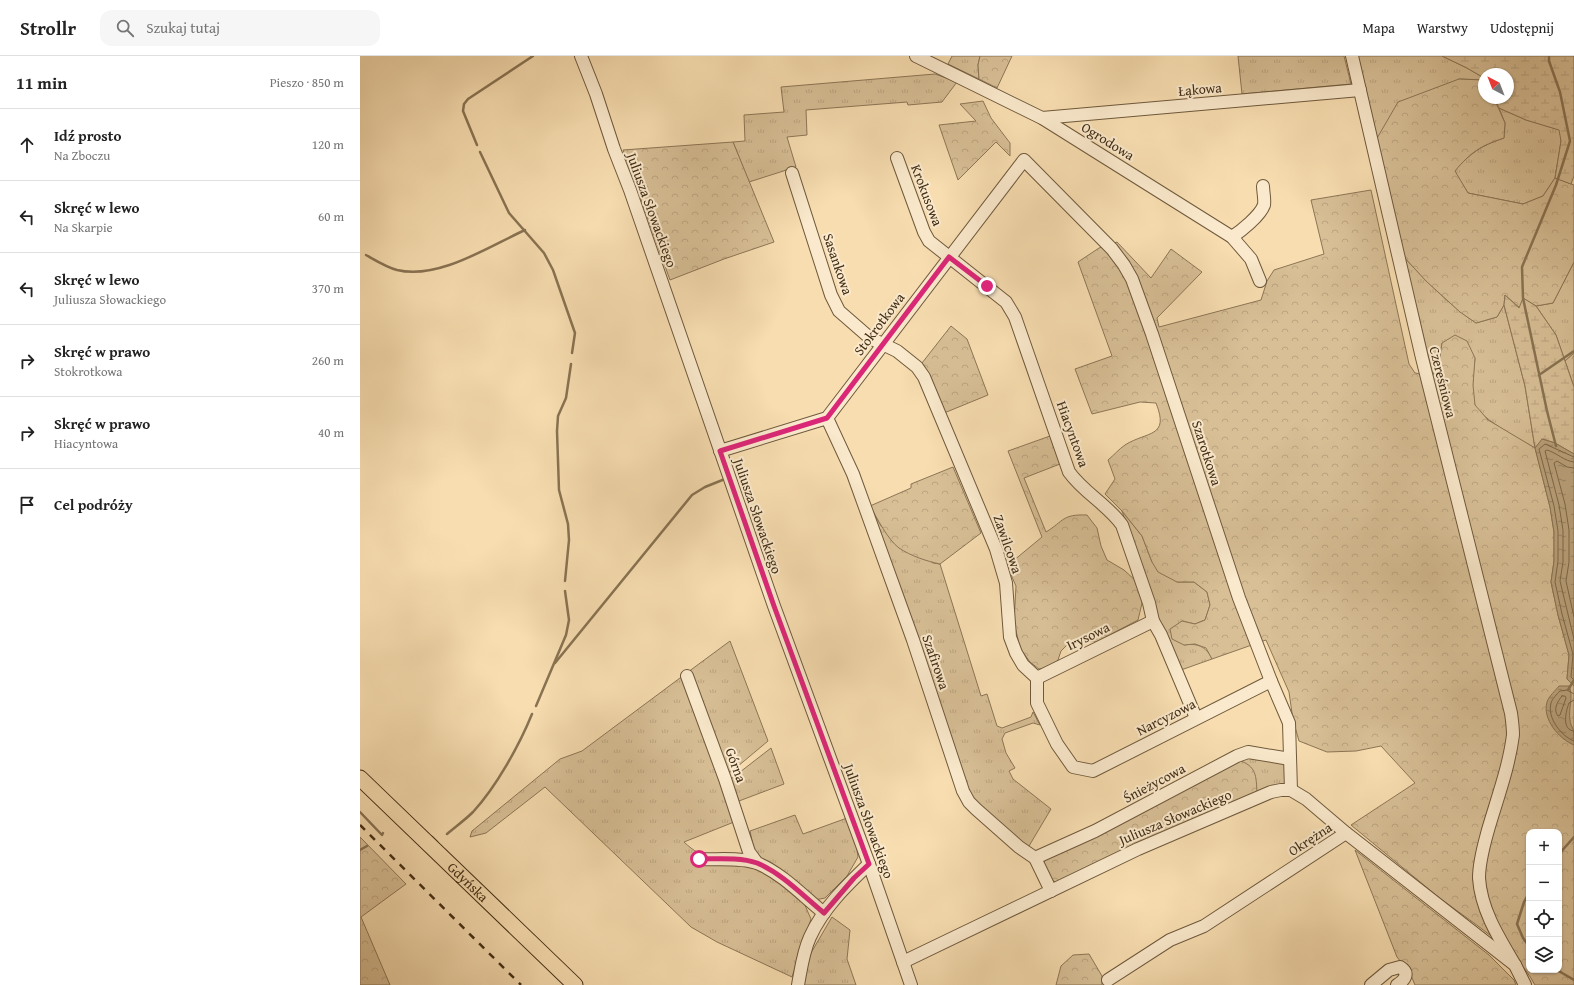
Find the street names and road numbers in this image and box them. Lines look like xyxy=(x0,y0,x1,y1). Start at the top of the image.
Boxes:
street label: Łąkowa xyxy=(1177,77,1223,101)
street label: Ogrodowa xyxy=(1078,117,1139,165)
street label: Juliusza Słowackiego xyxy=(621,148,682,270)
street label: Krokusowa xyxy=(906,161,948,229)
street label: Sasankowa xyxy=(818,231,858,298)
street label: Stokrotkowa xyxy=(849,288,909,359)
street label: Czereśniowa xyxy=(1424,344,1462,420)
street label: Hiacyntowa xyxy=(1052,398,1094,470)
street label: Szarotkowa xyxy=(1187,418,1227,488)
street label: Juliusza Słowackiego xyxy=(728,454,787,576)
street label: Zawilcowa xyxy=(989,512,1028,577)
street label: Irysowa xyxy=(1063,617,1113,655)
street label: Szafirowa xyxy=(917,632,955,692)
street label: Narcyzowa xyxy=(1133,693,1199,740)
street label: Górna xyxy=(721,745,752,786)
street label: Śnieżycowa xyxy=(1119,758,1189,808)
street label: Juliusza Słowackiego xyxy=(838,759,899,881)
street label: Juliusza Słowackiego xyxy=(1114,784,1234,851)
street label: Okrężna xyxy=(1284,817,1336,861)
street label: Gdyńska xyxy=(443,858,493,907)

